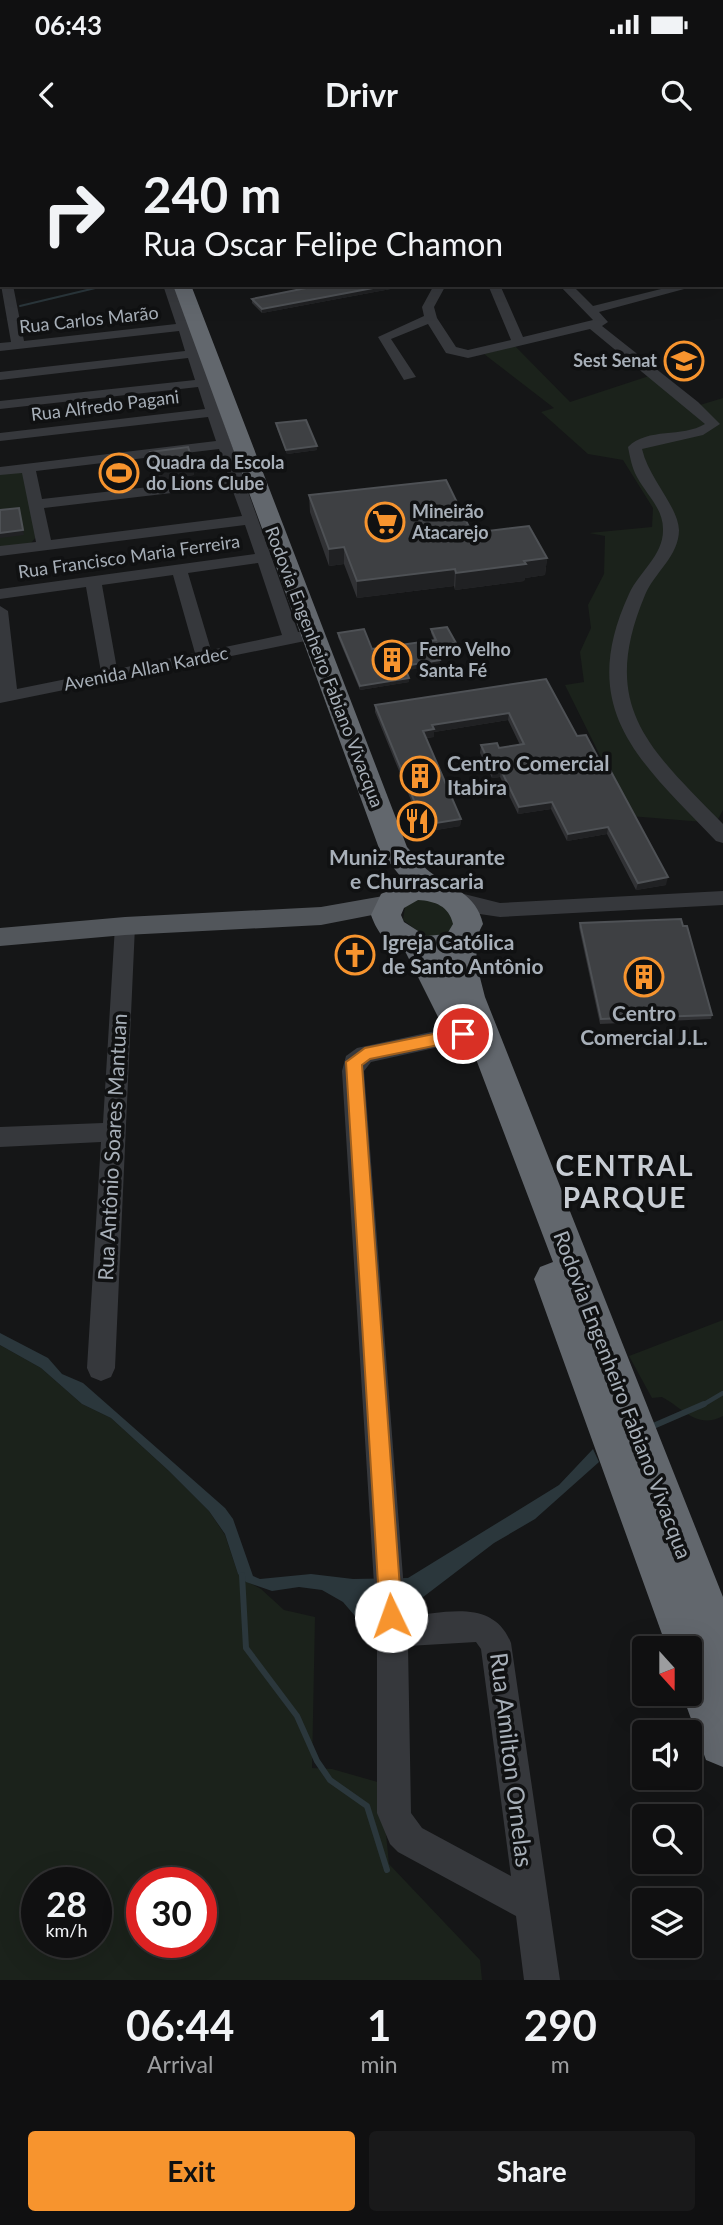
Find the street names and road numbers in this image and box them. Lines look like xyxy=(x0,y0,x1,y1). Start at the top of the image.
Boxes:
street label: Rua Carlos Marão xyxy=(18,301,160,337)
street label: Rua Alfredo Pagani xyxy=(29,385,180,425)
street label: Rodovia Engenheiro Fabiano Vivacqua xyxy=(261,523,389,810)
street label: Rua Francisco Maria Ferreira xyxy=(16,530,241,582)
street label: Avenida Allan Kardec xyxy=(62,641,230,695)
street label: Rua Antônio Soares Mantuan xyxy=(92,1013,131,1281)
street label: Rodovia Engenheiro Fabiano Vivacqua xyxy=(549,1227,698,1562)
street label: Rua Amilton Ornelas xyxy=(485,1651,540,1869)

